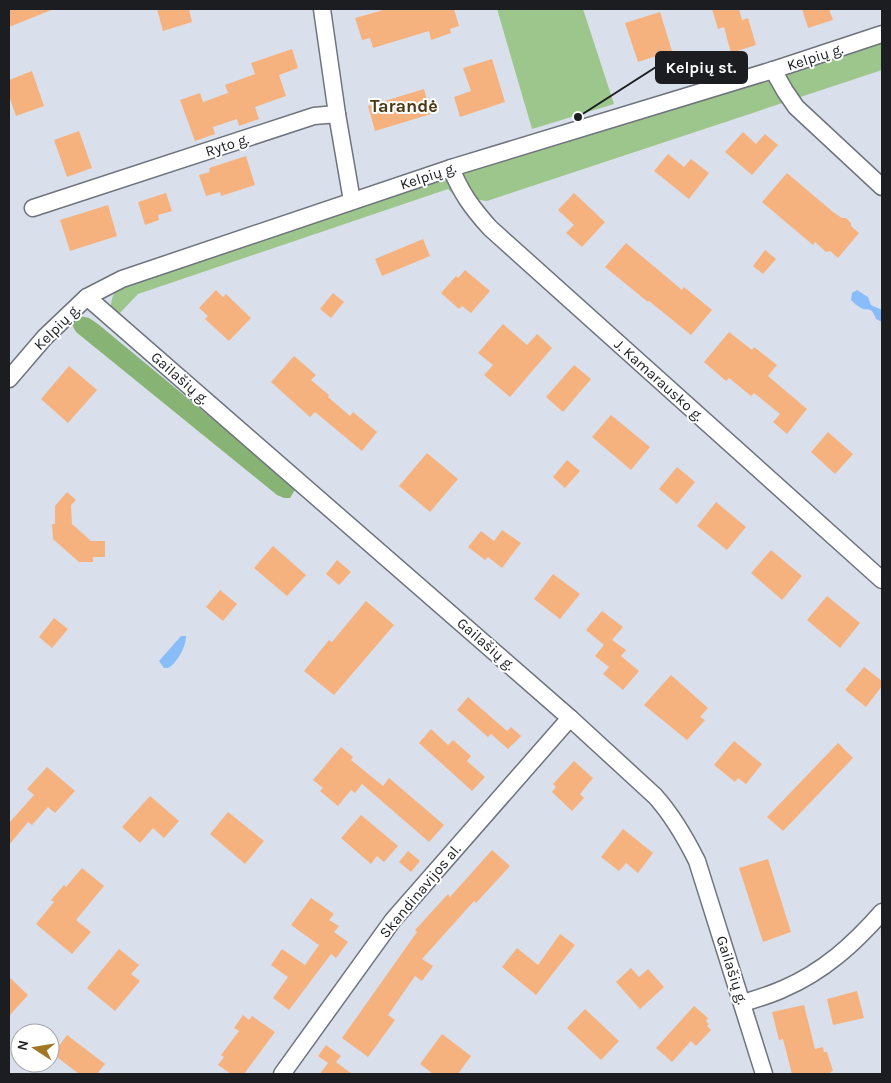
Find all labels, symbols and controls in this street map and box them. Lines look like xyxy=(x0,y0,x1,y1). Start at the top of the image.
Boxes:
street label: Kelpių g. xyxy=(785,39,846,75)
callout: Kelpių st. xyxy=(656,52,747,83)
text: Kelpių st. xyxy=(665,58,737,77)
district label: Tarandė xyxy=(370,95,438,117)
street label: Ryto g. xyxy=(203,129,251,160)
street label: Kelpių g. xyxy=(398,158,459,194)
street label: Kelpių g. xyxy=(30,300,84,354)
street label: J. Kamarausko g. xyxy=(611,335,708,425)
street label: Gailašių g. xyxy=(147,348,213,408)
street label: Gailašių g. xyxy=(453,614,519,674)
street label: Skandinavijos al. xyxy=(376,840,465,942)
street label: Gailašių g. xyxy=(712,933,752,1007)
north arrow xyxy=(10,1023,60,1073)
text: N xyxy=(13,1039,32,1052)

